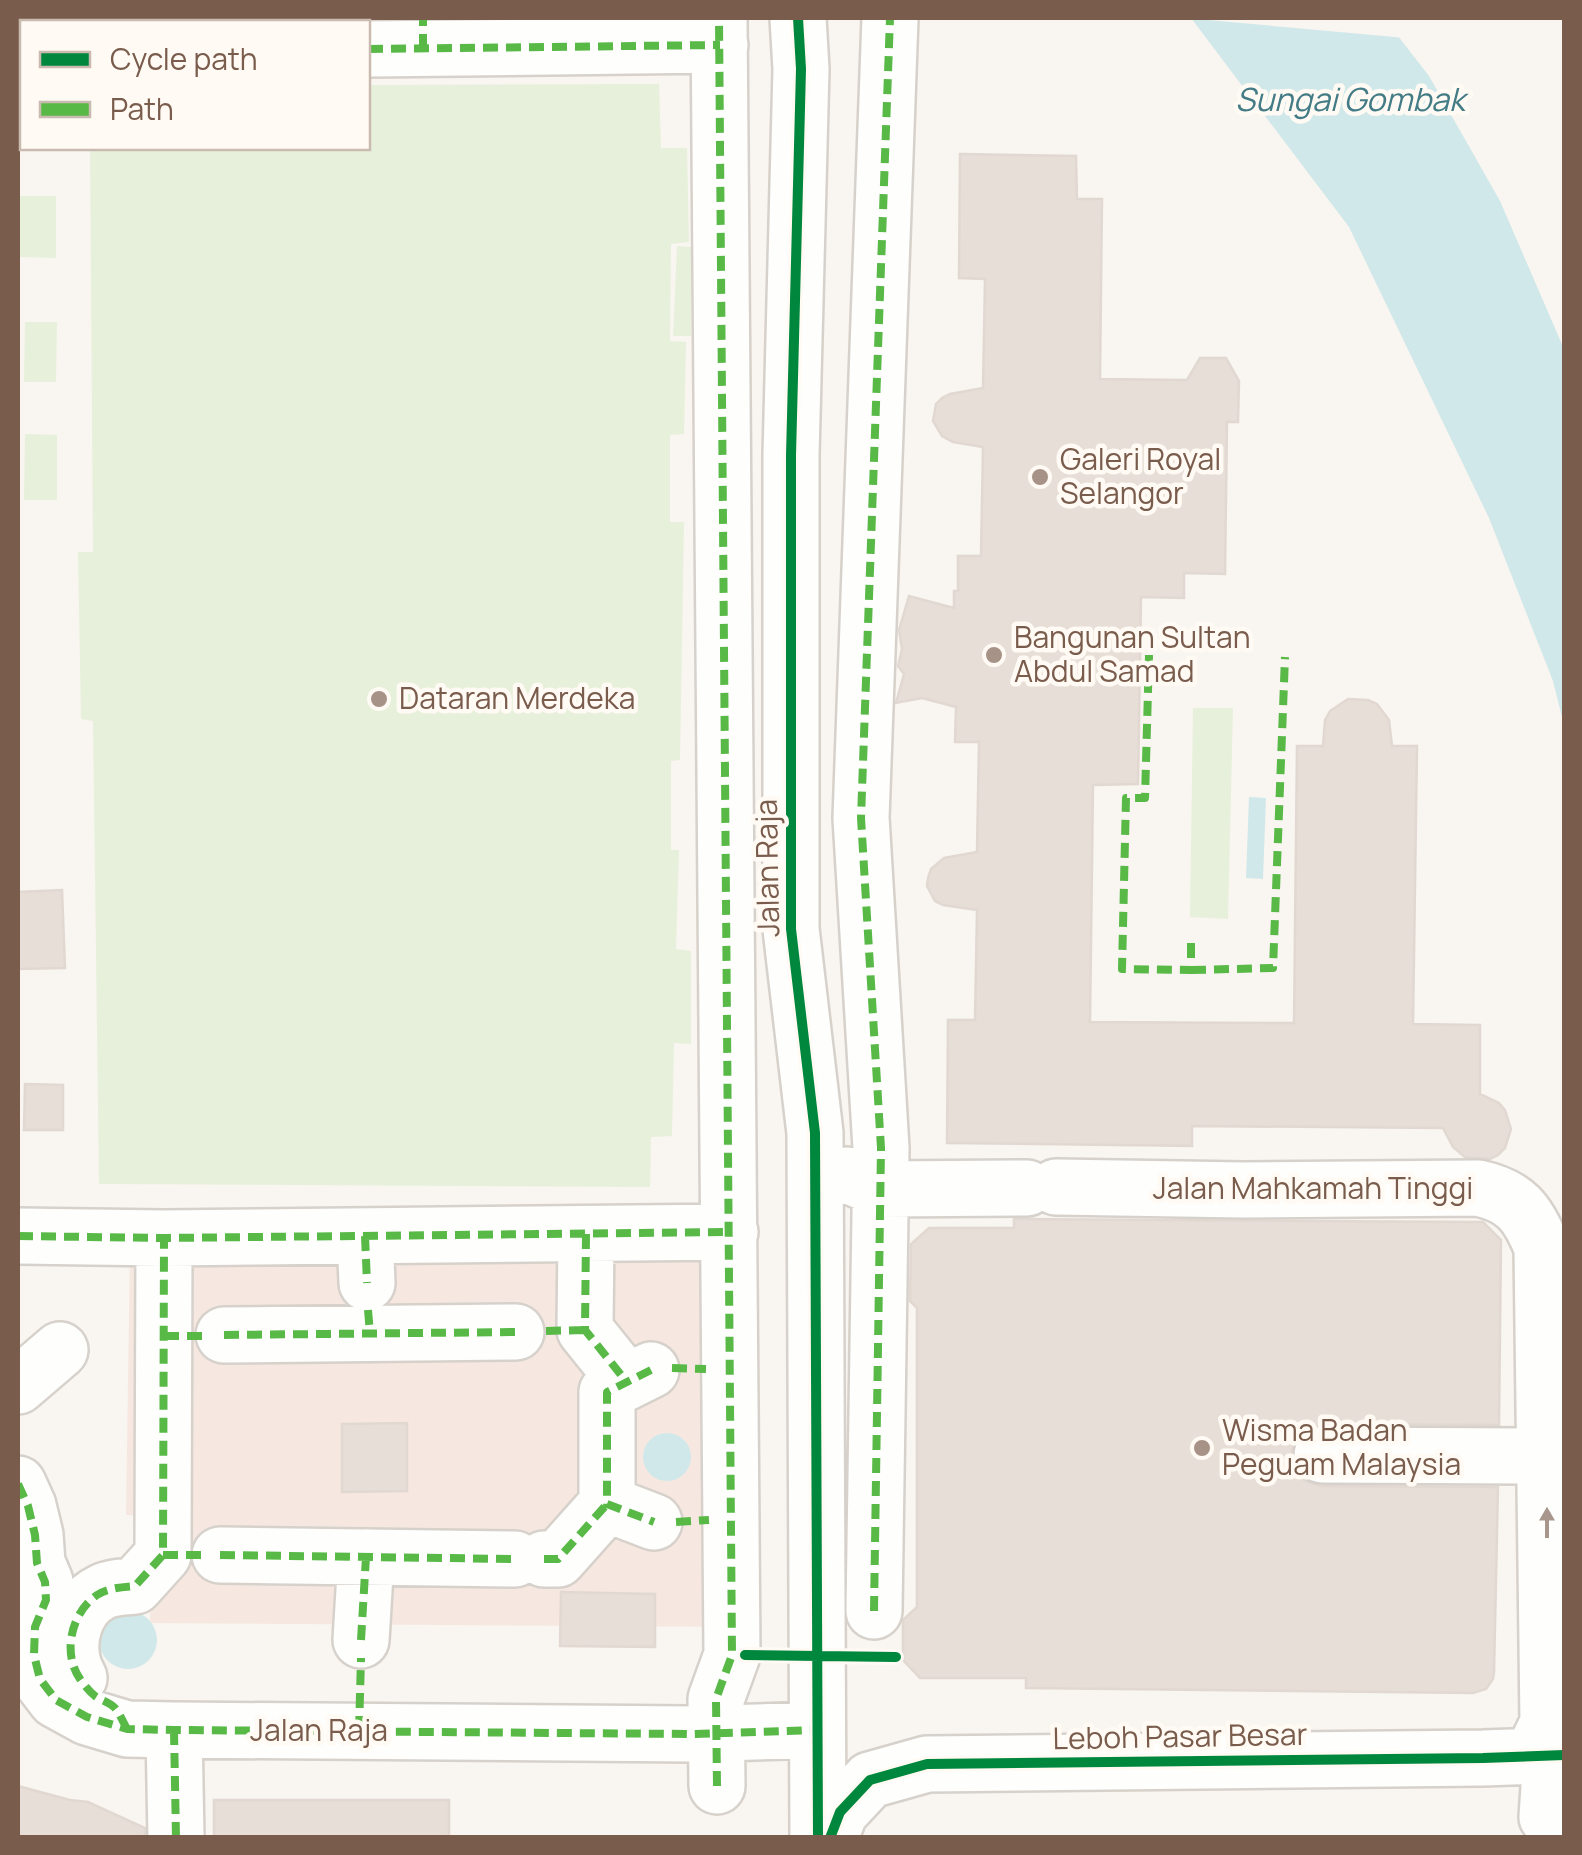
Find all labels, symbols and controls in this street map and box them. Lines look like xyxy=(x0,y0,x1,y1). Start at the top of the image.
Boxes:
legend xyxy=(20,20,370,150)
text: Cycle path xyxy=(110,38,258,79)
water label: Sungai Gombak xyxy=(1235,77,1469,121)
text: Path xyxy=(110,88,174,129)
place label: Galeri Royal Selangor xyxy=(1060,438,1221,513)
marker: Galeri Royal Selangor xyxy=(1029,466,1051,488)
place label: Bangunan Sultan Abdul Samad xyxy=(1014,616,1251,691)
marker: Bangunan Sultan Abdul Samad xyxy=(983,644,1005,666)
place label: Dataran Merdeka xyxy=(399,677,635,718)
marker: Dataran Merdeka xyxy=(368,688,390,710)
street label: Jalan Raja xyxy=(745,799,788,937)
street label: Jalan Mahkamah Tinggi xyxy=(1153,1167,1473,1208)
place label: Wisma Badan Peguam Malaysia xyxy=(1222,1409,1461,1484)
marker: Wisma Badan Peguam Malaysia xyxy=(1191,1437,1213,1459)
one-way arrow xyxy=(1539,1506,1555,1538)
street label: Jalan Raja xyxy=(250,1709,388,1750)
street label: Leboh Pasar Besar xyxy=(1052,1713,1308,1758)

